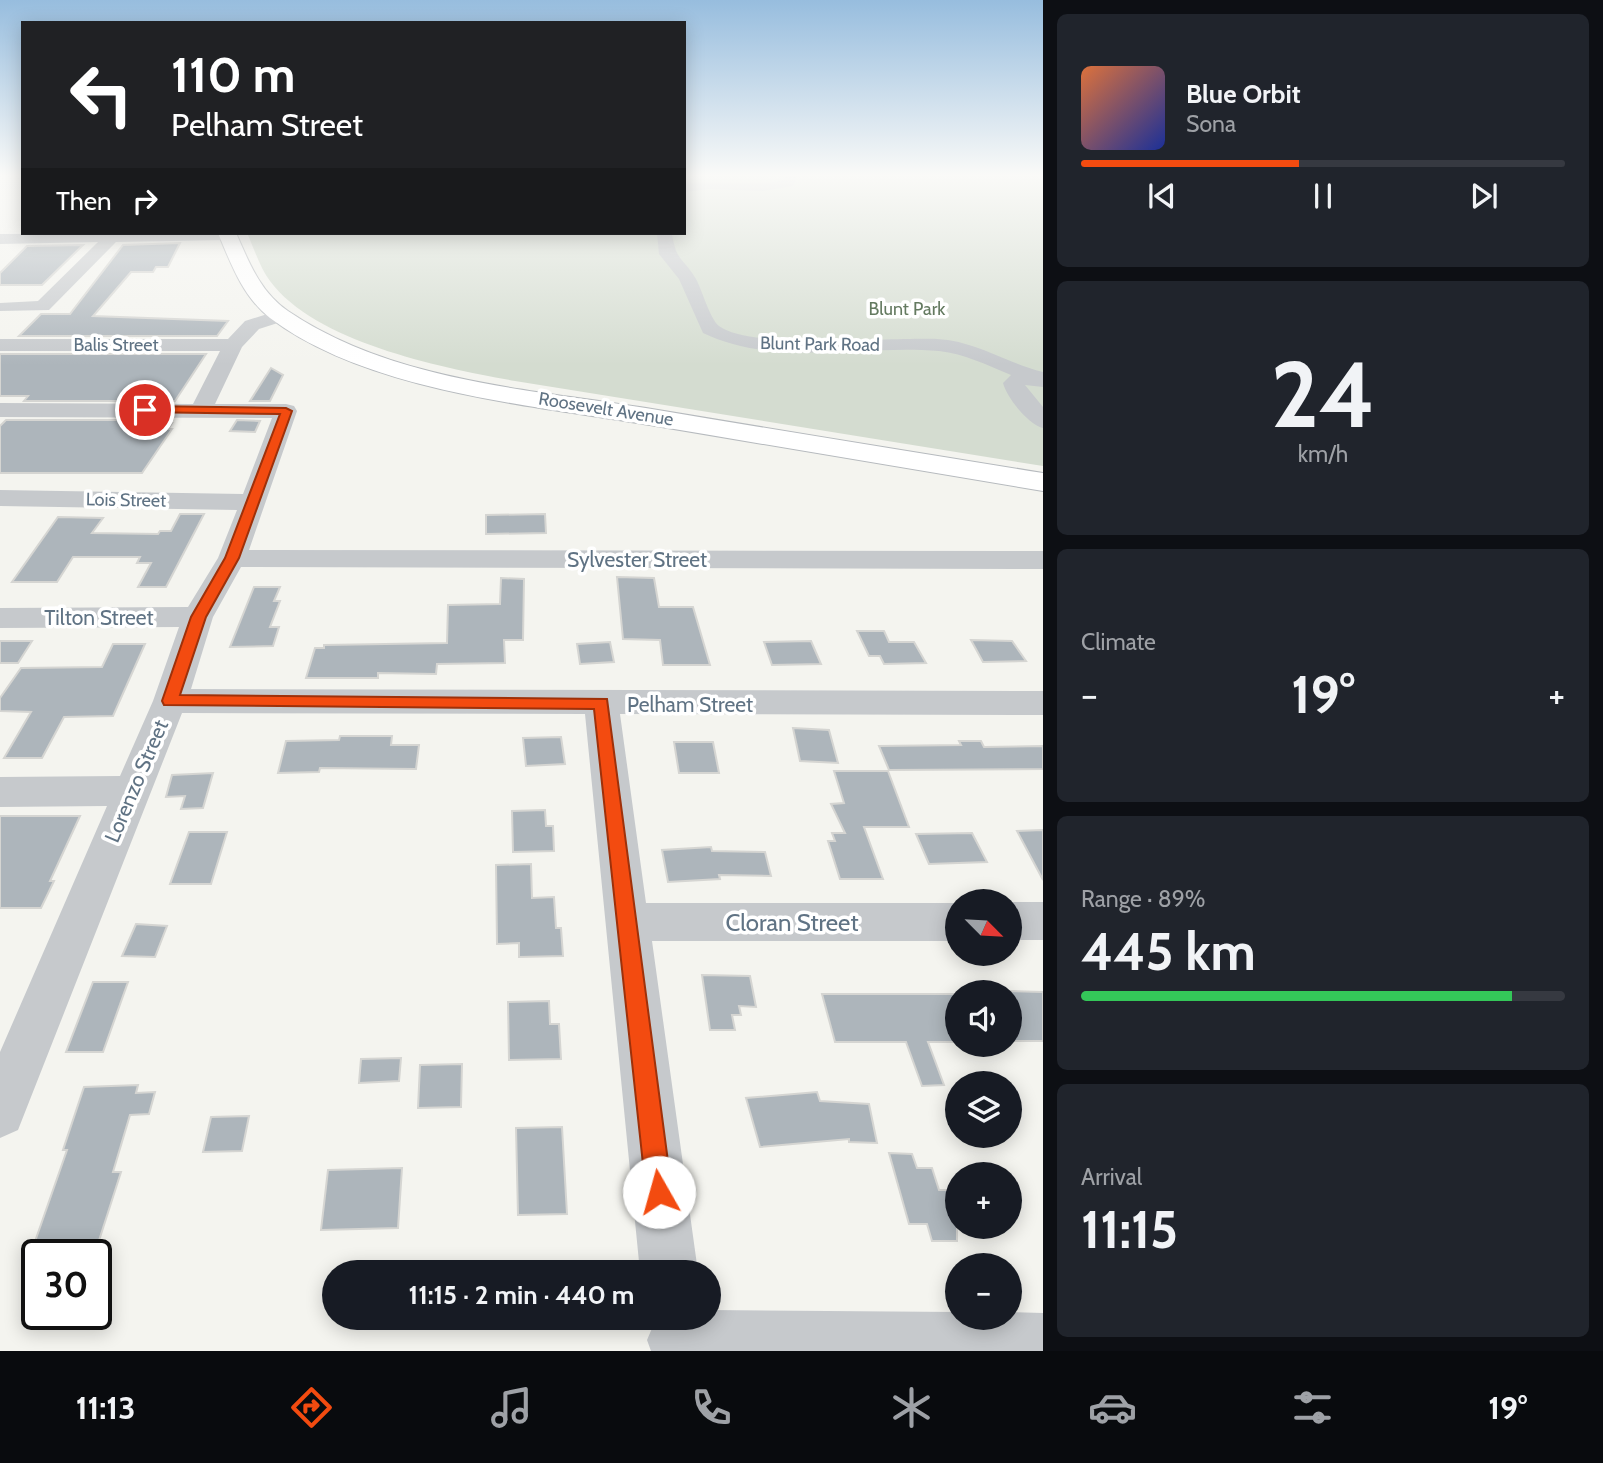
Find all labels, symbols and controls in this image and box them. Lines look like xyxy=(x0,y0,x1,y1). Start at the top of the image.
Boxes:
text: 110 m xyxy=(171,45,295,104)
icon: left xyxy=(56,49,147,140)
text: Blue Orbit xyxy=(1186,78,1301,110)
text: Pelham Street xyxy=(171,105,363,144)
text: Sona xyxy=(1186,110,1236,138)
icon: previous xyxy=(1143,177,1181,215)
icon: pause xyxy=(1304,177,1342,215)
icon: next xyxy=(1465,177,1503,215)
icon: right xyxy=(126,182,164,220)
text: Then xyxy=(56,185,112,217)
park label: Blunt Park xyxy=(869,298,946,320)
street label: Blunt Park Road xyxy=(760,332,880,356)
street label: Balis Street xyxy=(73,334,159,356)
text: 24 xyxy=(1271,339,1375,450)
pin xyxy=(115,380,175,440)
street label: Roosevelt Avenue xyxy=(537,387,675,431)
icon: arrive xyxy=(126,391,164,429)
text: km/h xyxy=(1298,440,1348,468)
street label: Lois Street xyxy=(86,488,166,512)
street label: Sylvester Street xyxy=(567,547,707,572)
street label: Tilton Street xyxy=(44,605,154,630)
text: Climate xyxy=(1081,628,1156,656)
text: 19° xyxy=(1291,663,1355,726)
text: − xyxy=(1081,671,1098,718)
text: + xyxy=(1548,671,1565,718)
street label: Pelham Street xyxy=(627,692,753,717)
street label: Lorenzo Street xyxy=(99,716,173,846)
text: Range · 89% xyxy=(1081,885,1205,913)
north arrow xyxy=(945,889,1022,966)
map controls xyxy=(945,889,1022,1330)
street label: Cloran Street xyxy=(726,908,858,937)
text: 445 km xyxy=(1081,920,1256,983)
button: sound xyxy=(945,980,1022,1057)
button: layers xyxy=(945,1071,1022,1148)
position arrow xyxy=(622,1155,696,1229)
button: + xyxy=(945,1162,1022,1239)
text: Arrival xyxy=(1081,1163,1142,1191)
text: 11:15 xyxy=(1081,1198,1178,1261)
speed limit sign: 30 xyxy=(21,1239,112,1330)
button: − xyxy=(945,1253,1022,1330)
text: 11:15 · 2 min · 440 m xyxy=(409,1279,634,1311)
icon: directions xyxy=(287,1383,336,1432)
icon: music xyxy=(487,1383,536,1432)
icon: phone xyxy=(687,1383,736,1432)
icon: climate xyxy=(887,1383,936,1432)
icon: car xyxy=(1088,1383,1137,1432)
icon: filters xyxy=(1288,1383,1337,1432)
text: 11:13 xyxy=(76,1388,135,1427)
text: 19° xyxy=(1488,1388,1527,1427)

